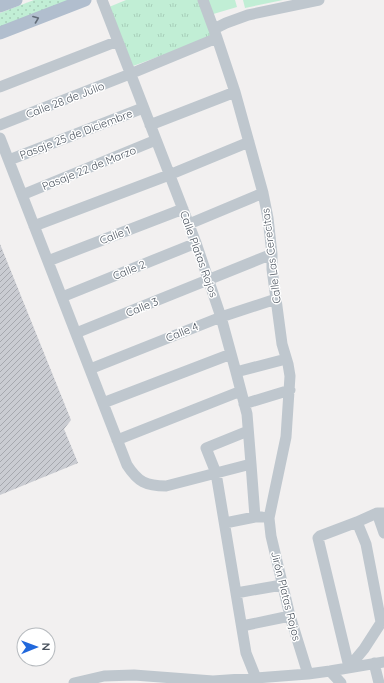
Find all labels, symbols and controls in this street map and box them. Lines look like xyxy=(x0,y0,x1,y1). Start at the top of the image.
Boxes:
one-way arrow xyxy=(33,16,40,24)
street label: Calle 28 de Julio xyxy=(24,78,107,121)
street label: Pasaje 25 de Diciembre xyxy=(18,106,134,162)
street label: Pasaje 22 de Marzo xyxy=(40,143,138,193)
street label: Calle Las Cerecitas xyxy=(258,208,284,304)
street label: Calle Platas Rojos xyxy=(177,209,221,299)
street label: Calle 1 xyxy=(98,223,132,247)
street label: Calle 2 xyxy=(111,257,147,283)
street label: Calle 3 xyxy=(124,294,161,320)
street label: Calle 4 xyxy=(164,319,200,345)
street label: Jirón Platas Rojos xyxy=(268,550,304,642)
north arrow xyxy=(16,627,56,667)
text: N xyxy=(39,643,53,651)

